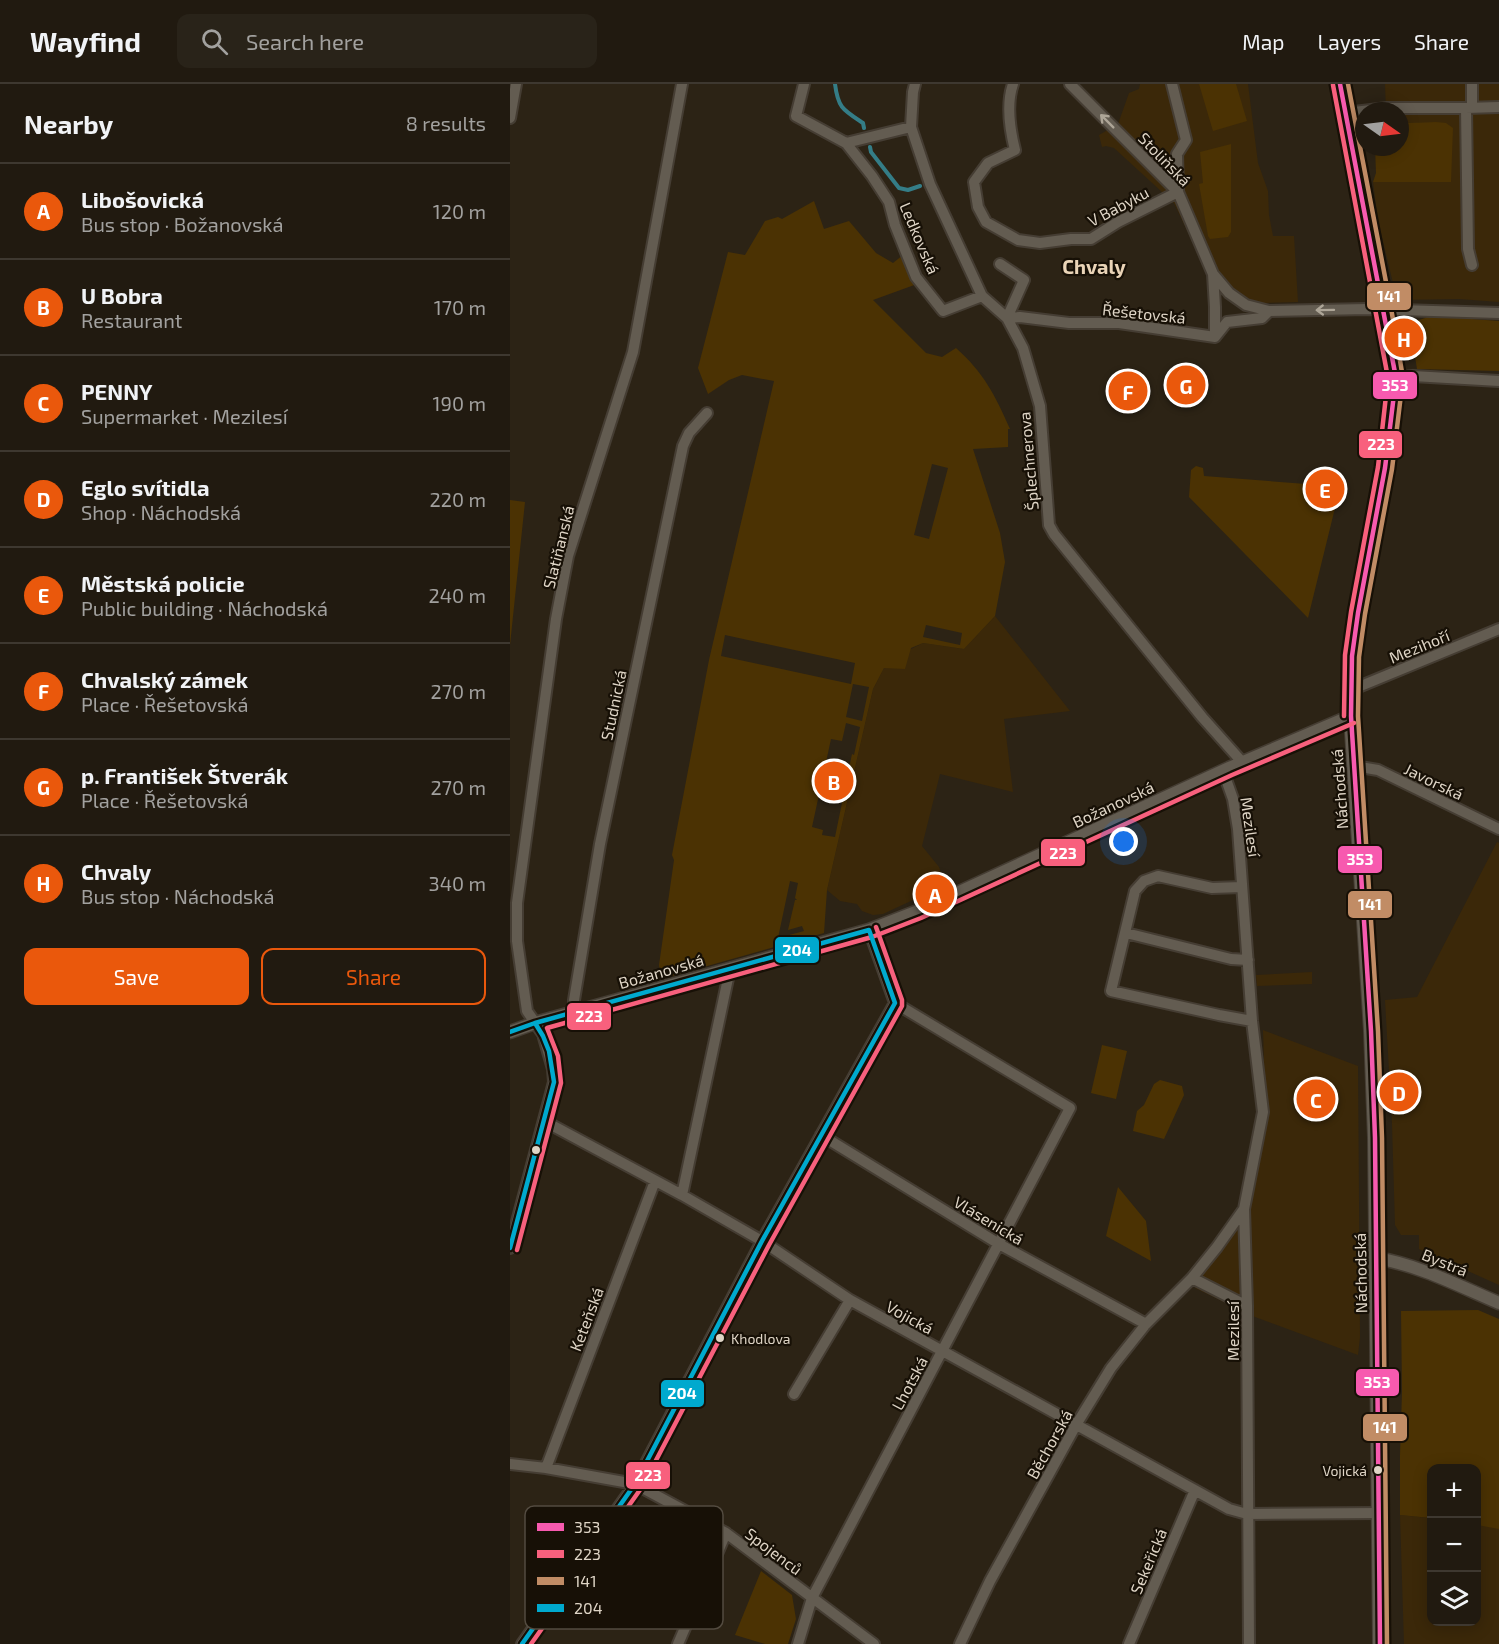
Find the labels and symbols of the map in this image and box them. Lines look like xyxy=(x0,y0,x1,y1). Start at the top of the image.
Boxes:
north arrow xyxy=(1355,102,1409,156)
one-way arrow xyxy=(1100,114,1115,129)
street label: Stoliňská xyxy=(1135,128,1195,190)
street label: V Babyku xyxy=(1084,182,1152,230)
street label: Ledkovská xyxy=(896,199,944,277)
district label: Chvaly xyxy=(1062,254,1127,279)
line badge: 141 xyxy=(1366,282,1412,311)
text: 141 xyxy=(1377,286,1401,305)
street label: Řešetovská xyxy=(1101,299,1187,327)
one-way arrow xyxy=(1316,304,1336,316)
pin: H xyxy=(1384,316,1424,360)
pin: G xyxy=(1166,362,1206,408)
pin: F xyxy=(1108,368,1148,414)
line badge: 353 xyxy=(1372,371,1418,400)
text: 353 xyxy=(1382,375,1408,394)
street label: Šplechnerova xyxy=(1014,411,1042,511)
line badge: 223 xyxy=(1358,430,1403,459)
text: 223 xyxy=(1367,434,1395,453)
pin: E xyxy=(1306,466,1344,512)
street label: Slatiňanská xyxy=(538,503,578,591)
street label: Mezihoří xyxy=(1386,625,1453,667)
street label: Studnická xyxy=(596,668,630,742)
street label: Náchodská xyxy=(1327,748,1351,830)
pin: B xyxy=(814,758,854,804)
street label: Javorská xyxy=(1401,759,1467,803)
street label: Božanovská xyxy=(1069,777,1157,831)
street label: Mezilesí xyxy=(1237,796,1265,859)
your location xyxy=(1109,827,1138,856)
line badge: 223 xyxy=(1040,838,1086,867)
text: 223 xyxy=(1049,843,1077,862)
line badge: 353 xyxy=(1337,845,1383,874)
text: 353 xyxy=(1347,849,1373,868)
pin: A xyxy=(916,872,954,916)
line badge: 141 xyxy=(1347,890,1393,919)
text: 141 xyxy=(1358,894,1382,913)
line badge: 204 xyxy=(774,936,820,964)
text: 204 xyxy=(782,940,812,959)
street label: Božanovská xyxy=(616,950,706,992)
line badge: 223 xyxy=(566,1002,612,1031)
text: 223 xyxy=(575,1006,603,1025)
pin: D xyxy=(1380,1070,1418,1114)
pin: C xyxy=(1296,1076,1336,1122)
unlabelled marker xyxy=(530,1144,542,1156)
street label: Vlásenická xyxy=(951,1192,1027,1248)
street label: Náchodská xyxy=(1350,1233,1370,1313)
street label: Bystrá xyxy=(1419,1244,1471,1280)
street label: Keteňská xyxy=(565,1284,607,1354)
street label: Vojická xyxy=(883,1296,937,1339)
street label: Mezilesí xyxy=(1223,1300,1242,1361)
place label: Khodlova xyxy=(731,1330,790,1347)
marker: Khodlova xyxy=(714,1332,726,1344)
street label: Lhotská xyxy=(887,1353,931,1413)
line badge: 353 xyxy=(1355,1368,1400,1397)
text: 353 xyxy=(1364,1372,1390,1391)
line badge: 204 xyxy=(660,1379,705,1408)
text: 204 xyxy=(667,1383,697,1402)
street label: Běchorská xyxy=(1022,1406,1076,1482)
line badge: 141 xyxy=(1362,1413,1408,1442)
text: 141 xyxy=(1373,1417,1397,1436)
line badge: 223 xyxy=(625,1461,671,1490)
place label: Vojická xyxy=(1322,1462,1367,1479)
marker: Vojická xyxy=(1372,1464,1384,1476)
text: 223 xyxy=(634,1465,662,1484)
legend xyxy=(525,1506,723,1629)
text: 353 xyxy=(574,1517,600,1536)
street label: Spojenců xyxy=(741,1523,806,1579)
street label: Sekeřická xyxy=(1126,1525,1170,1597)
text: 223 xyxy=(574,1544,601,1563)
text: 141 xyxy=(574,1571,597,1590)
text: 204 xyxy=(574,1598,603,1617)

